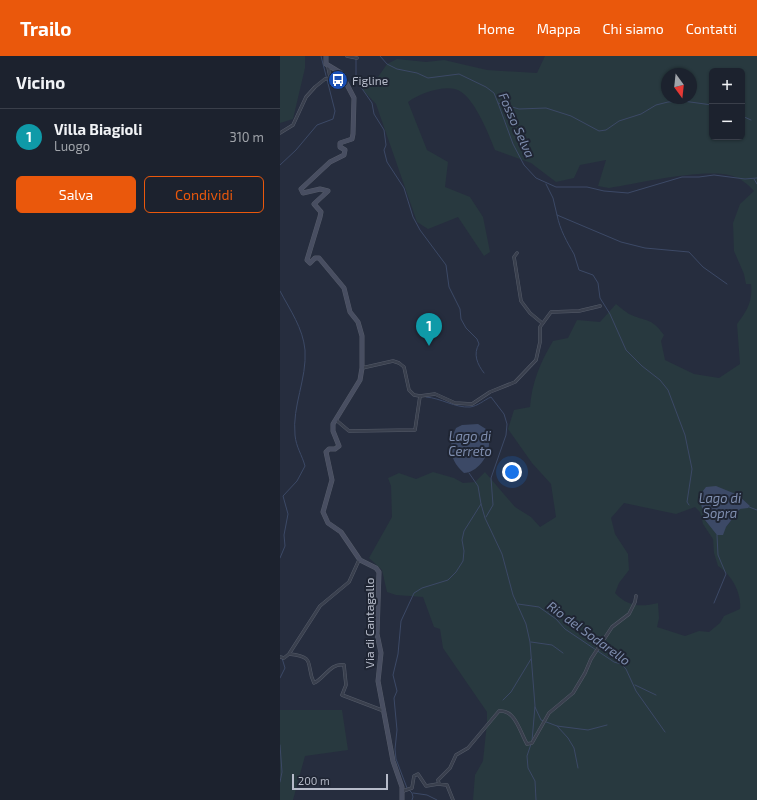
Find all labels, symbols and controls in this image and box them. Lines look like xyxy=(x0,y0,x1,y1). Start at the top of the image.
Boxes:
text: Trailo xyxy=(20,17,72,40)
text: Home xyxy=(478,20,515,37)
text: Mappa xyxy=(537,20,581,37)
text: Chi siamo xyxy=(603,20,664,37)
text: Contatti xyxy=(686,20,737,37)
north arrow xyxy=(661,68,697,104)
map controls xyxy=(709,68,745,140)
button: + xyxy=(709,68,745,104)
bus stop icon: Figline xyxy=(327,69,349,91)
text: Vicino xyxy=(16,72,65,92)
place label: Figline xyxy=(352,73,388,87)
water label: Fosso Selva xyxy=(496,90,538,160)
button: − xyxy=(709,104,745,140)
text: Villa Biagioli xyxy=(54,120,142,138)
text: 1 xyxy=(26,129,32,145)
text: 310 m xyxy=(229,129,264,145)
text: Luogo xyxy=(54,138,90,154)
button: Salva xyxy=(16,176,136,213)
button: Condividi xyxy=(144,176,264,213)
pin: 1 xyxy=(416,313,442,346)
water label: Lago di Cerreto xyxy=(448,428,492,459)
your location xyxy=(502,462,522,482)
water label: Lago di Sopra xyxy=(699,490,741,521)
street label: Via di Cantagallo xyxy=(362,577,376,668)
water label: Rio del Sodarello xyxy=(544,598,634,668)
scale bar xyxy=(292,772,388,791)
text: 200 m xyxy=(298,774,330,787)

